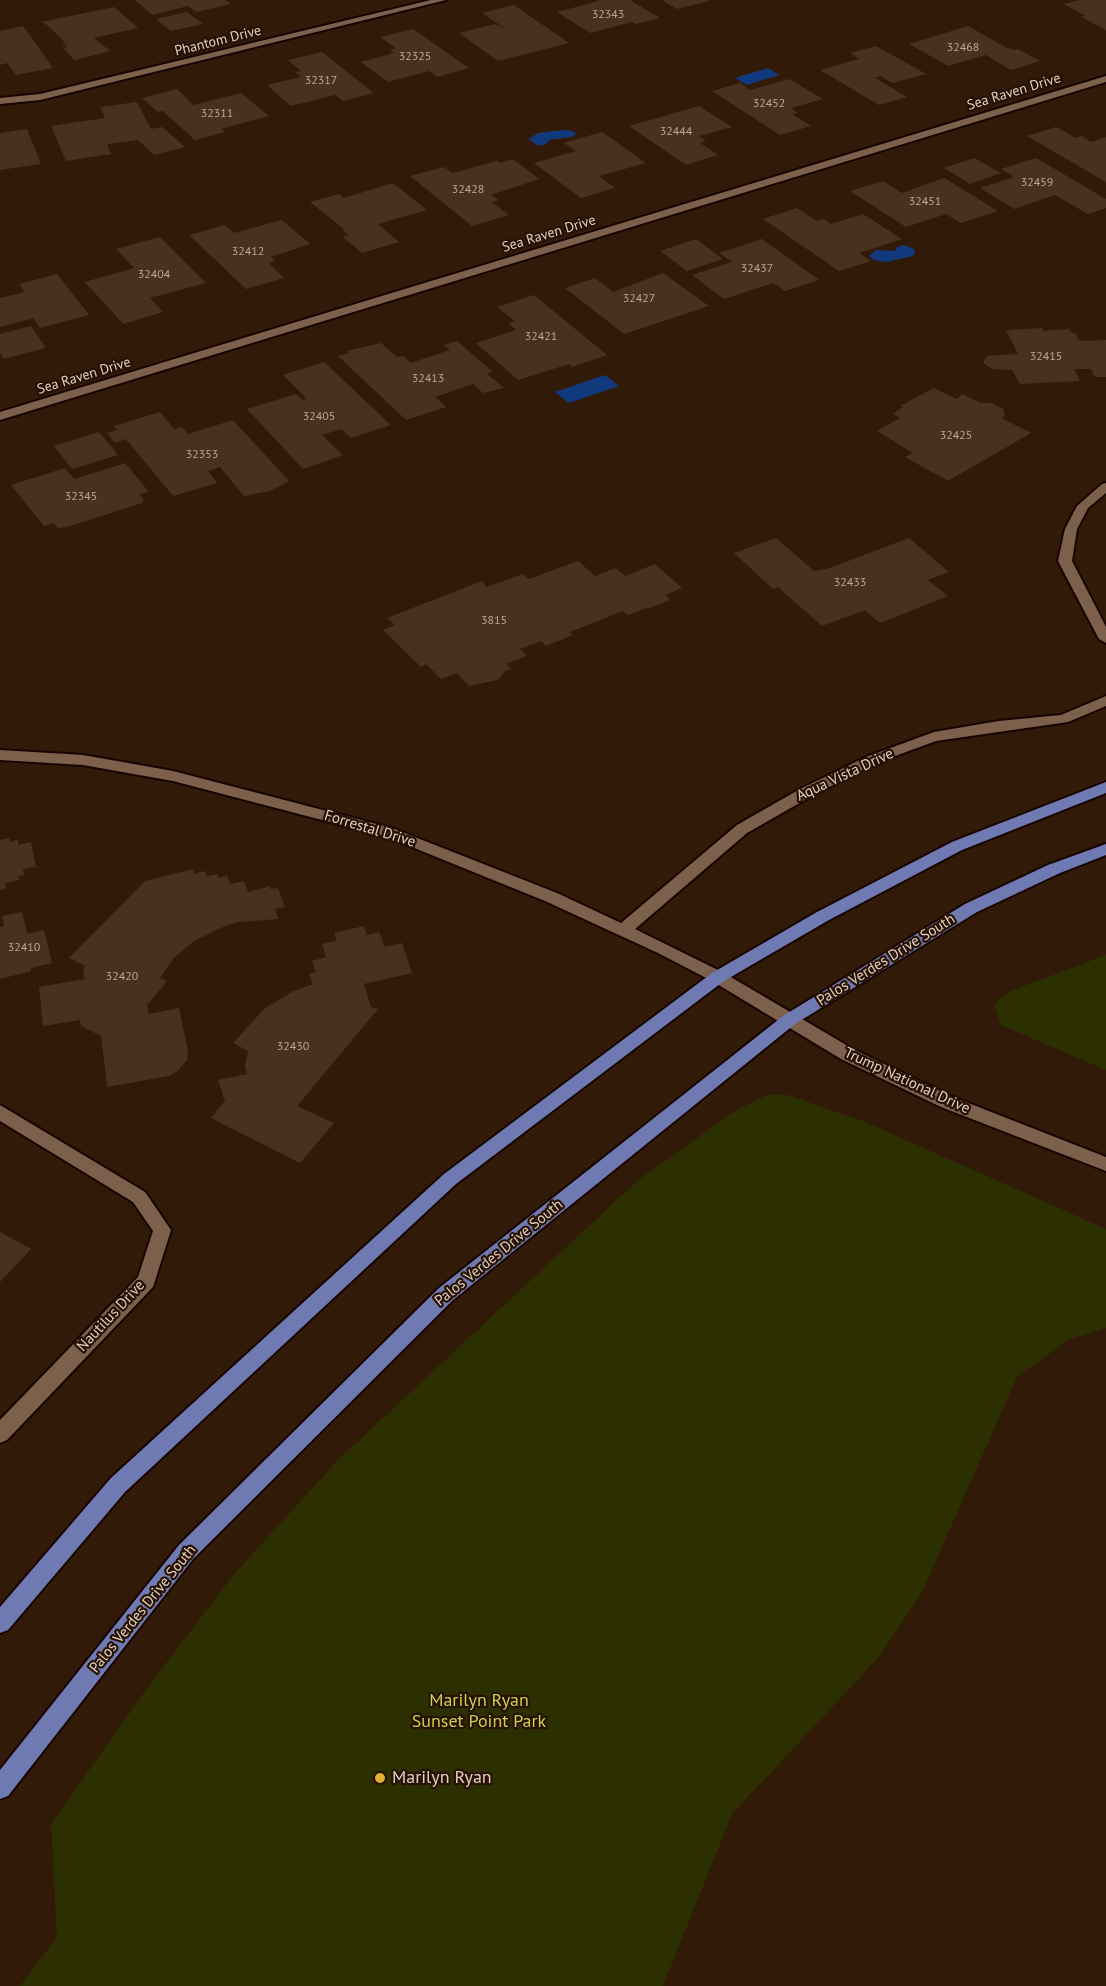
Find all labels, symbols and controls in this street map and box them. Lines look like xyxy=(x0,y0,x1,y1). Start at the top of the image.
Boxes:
house number: 32343 xyxy=(592,8,624,22)
street label: Phantom Drive xyxy=(173,22,263,60)
house number: 32468 xyxy=(947,41,979,55)
house number: 32325 xyxy=(399,50,431,64)
street label: Sea Raven Drive xyxy=(965,70,1063,114)
house number: 32317 xyxy=(305,74,337,88)
house number: 32452 xyxy=(753,97,785,111)
house number: 32311 xyxy=(201,107,233,121)
house number: 32444 xyxy=(660,125,692,139)
house number: 32459 xyxy=(1021,176,1053,190)
house number: 32428 xyxy=(452,183,484,197)
house number: 32451 xyxy=(909,195,941,209)
street label: Sea Raven Drive xyxy=(500,212,598,256)
house number: 32412 xyxy=(232,245,264,259)
house number: 32437 xyxy=(741,262,773,276)
house number: 32404 xyxy=(138,268,170,282)
house number: 32427 xyxy=(623,292,655,306)
house number: 32421 xyxy=(525,330,557,344)
house number: 32415 xyxy=(1030,350,1062,364)
street label: Sea Raven Drive xyxy=(35,354,133,398)
house number: 32413 xyxy=(412,372,444,386)
house number: 32405 xyxy=(303,410,335,424)
house number: 32425 xyxy=(940,429,972,443)
house number: 32353 xyxy=(186,448,218,462)
house number: 32345 xyxy=(65,490,97,504)
house number: 32433 xyxy=(834,576,866,590)
house number: 3815 xyxy=(481,614,507,628)
street label: Aqua Vista Drive xyxy=(794,745,896,805)
street label: Forrestal Drive xyxy=(322,807,418,851)
street label: Palos Verdes Drive South xyxy=(814,910,958,1010)
house number: 32410 xyxy=(8,941,40,955)
house number: 32420 xyxy=(106,970,138,984)
house number: 32430 xyxy=(277,1040,309,1054)
street label: Trump National Drive xyxy=(841,1044,973,1118)
street label: Palos Verdes Drive South xyxy=(431,1196,567,1310)
street label: Nautilus Drive xyxy=(73,1277,149,1355)
street label: Palos Verdes Drive South xyxy=(86,1541,200,1677)
park label: Marilyn Ryan Sunset Point Park xyxy=(412,1690,546,1732)
place label: Marilyn Ryan xyxy=(392,1767,492,1789)
marker: Marilyn Ryan xyxy=(373,1771,387,1785)

